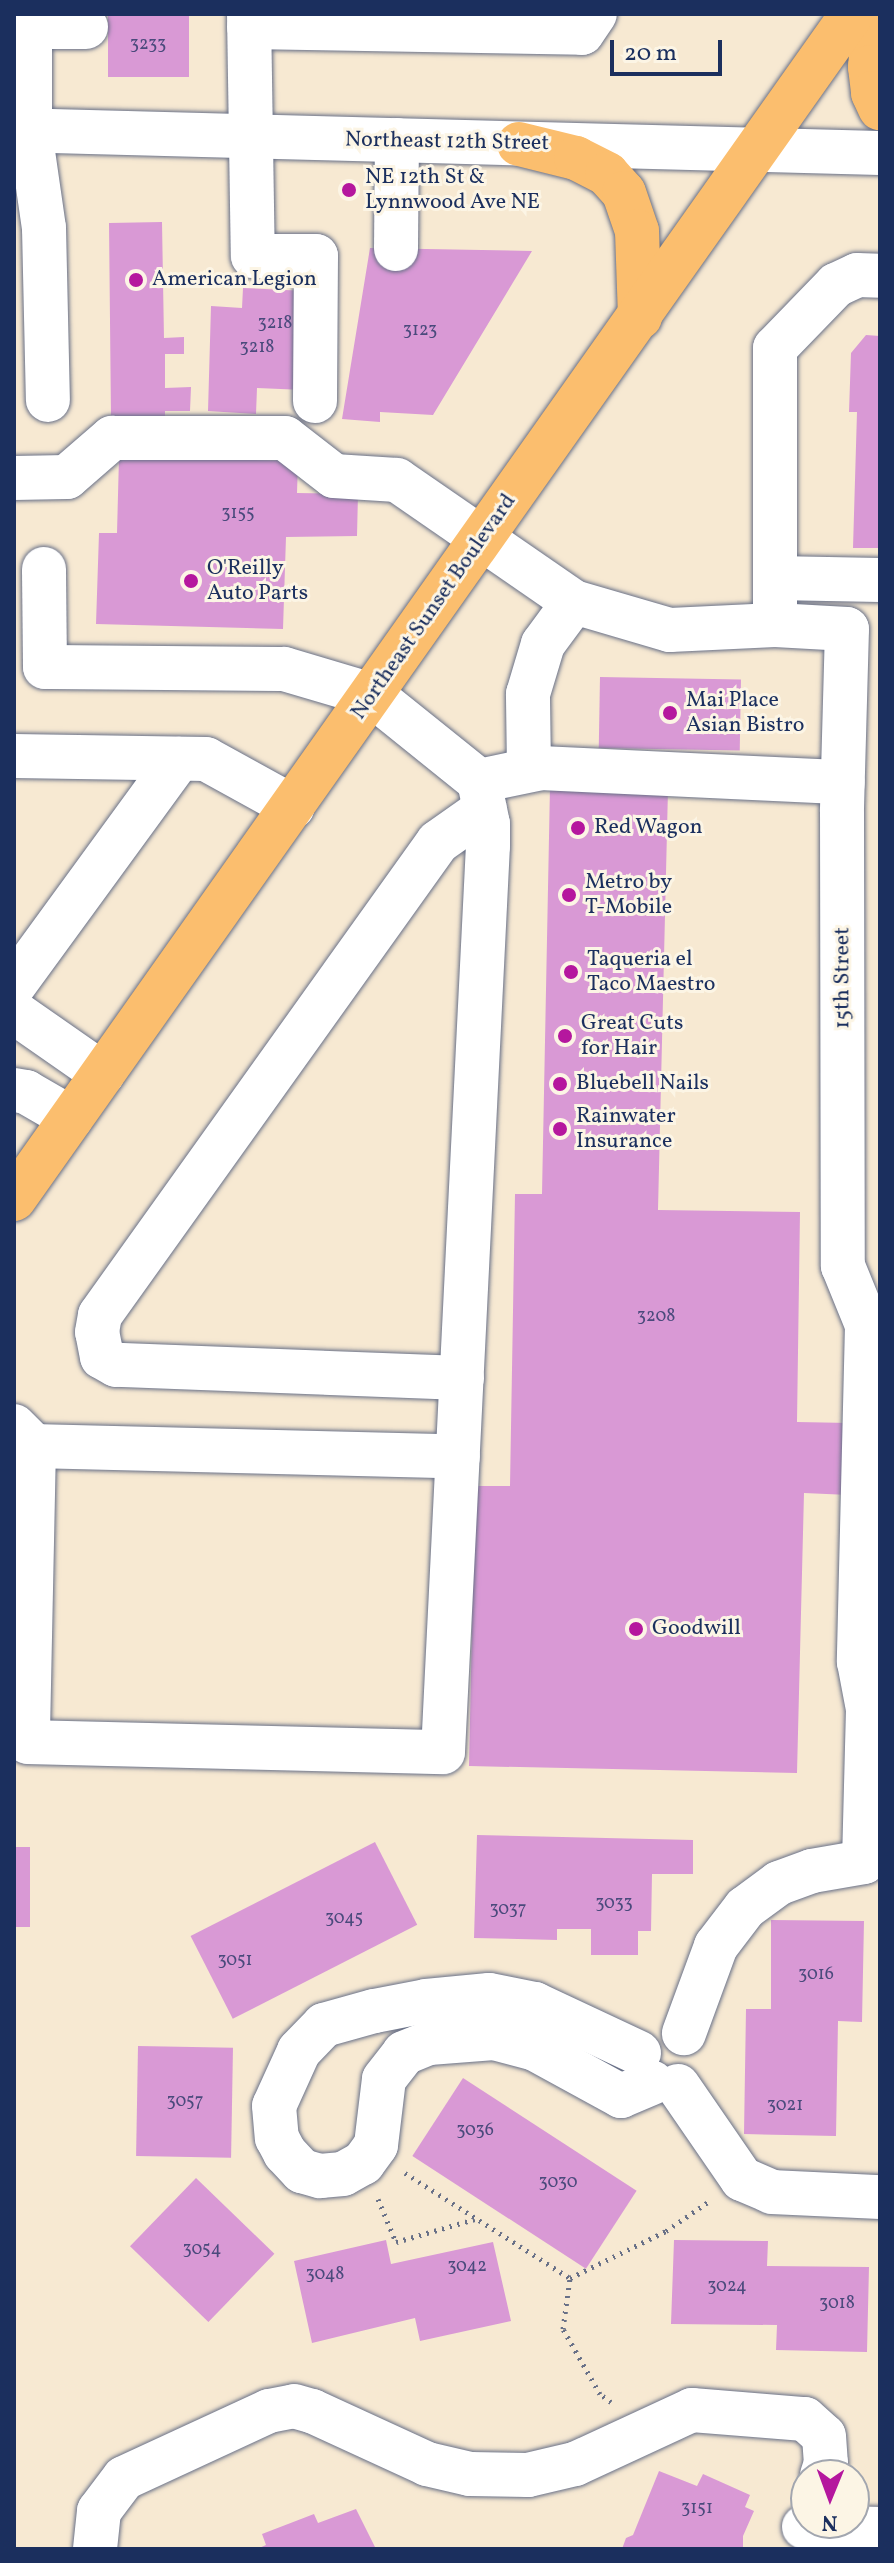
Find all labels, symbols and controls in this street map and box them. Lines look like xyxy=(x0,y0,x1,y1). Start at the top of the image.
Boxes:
scale bar xyxy=(614,24,726,74)
house number: 3233 xyxy=(130,34,166,56)
text: 20 m xyxy=(624,37,677,71)
street label: Northeast 12th Street xyxy=(345,127,549,157)
place label: NE 12th St & Lynnwood Ave NE xyxy=(365,164,540,216)
marker: NE 12th St & Lynnwood Ave NE xyxy=(340,181,358,199)
place label: American Legion xyxy=(152,267,317,293)
marker: American Legion xyxy=(127,271,145,289)
house number: 3218 xyxy=(257,313,293,335)
house number: 3123 xyxy=(403,320,437,342)
house number: 3218 xyxy=(239,337,275,359)
street label: Northeast Sunset Boulevard xyxy=(346,489,522,725)
house number: 3155 xyxy=(221,503,255,525)
place label: O'Reilly Auto Parts xyxy=(207,555,308,606)
marker: O'Reilly Auto Parts xyxy=(182,572,200,590)
place label: Mai Place Asian Bistro xyxy=(686,687,804,738)
marker: Mai Place Asian Bistro xyxy=(661,704,679,722)
place label: Red Wagon xyxy=(594,815,703,841)
marker: Red Wagon xyxy=(569,819,587,837)
place label: Metro by T-Mobile xyxy=(585,869,672,920)
marker: Metro by T-Mobile xyxy=(560,886,578,904)
street label: 15th Street xyxy=(830,927,856,1029)
place label: Taqueria el Taco Maestro xyxy=(587,946,715,998)
marker: Taqueria el Taco Maestro xyxy=(562,963,580,981)
place label: Great Cuts for Hair xyxy=(581,1010,683,1062)
marker: Great Cuts for Hair xyxy=(556,1027,574,1045)
place label: Bluebell Nails xyxy=(576,1071,709,1097)
marker: Bluebell Nails xyxy=(551,1075,569,1093)
place label: Rainwater Insurance xyxy=(576,1103,676,1154)
marker: Rainwater Insurance xyxy=(551,1120,569,1138)
house number: 3208 xyxy=(637,1306,675,1328)
place label: Goodwill xyxy=(652,1616,741,1642)
marker: Goodwill xyxy=(627,1620,645,1638)
house number: 3033 xyxy=(595,1893,633,1915)
house number: 3037 xyxy=(489,1899,527,1921)
house number: 3045 xyxy=(325,1908,363,1930)
house number: 3051 xyxy=(217,1950,253,1972)
house number: 3016 xyxy=(798,1964,834,1986)
house number: 3057 xyxy=(167,2091,203,2113)
house number: 3021 xyxy=(767,2095,803,2117)
house number: 3036 xyxy=(456,2120,494,2142)
house number: 3030 xyxy=(539,2172,577,2194)
house number: 3054 xyxy=(183,2239,221,2261)
house number: 3042 xyxy=(447,2256,487,2278)
house number: 3048 xyxy=(306,2264,344,2286)
house number: 3024 xyxy=(707,2276,747,2298)
house number: 3018 xyxy=(819,2293,855,2315)
north arrow xyxy=(790,2459,870,2539)
house number: 3151 xyxy=(681,2498,713,2520)
text: N xyxy=(821,2506,838,2537)

